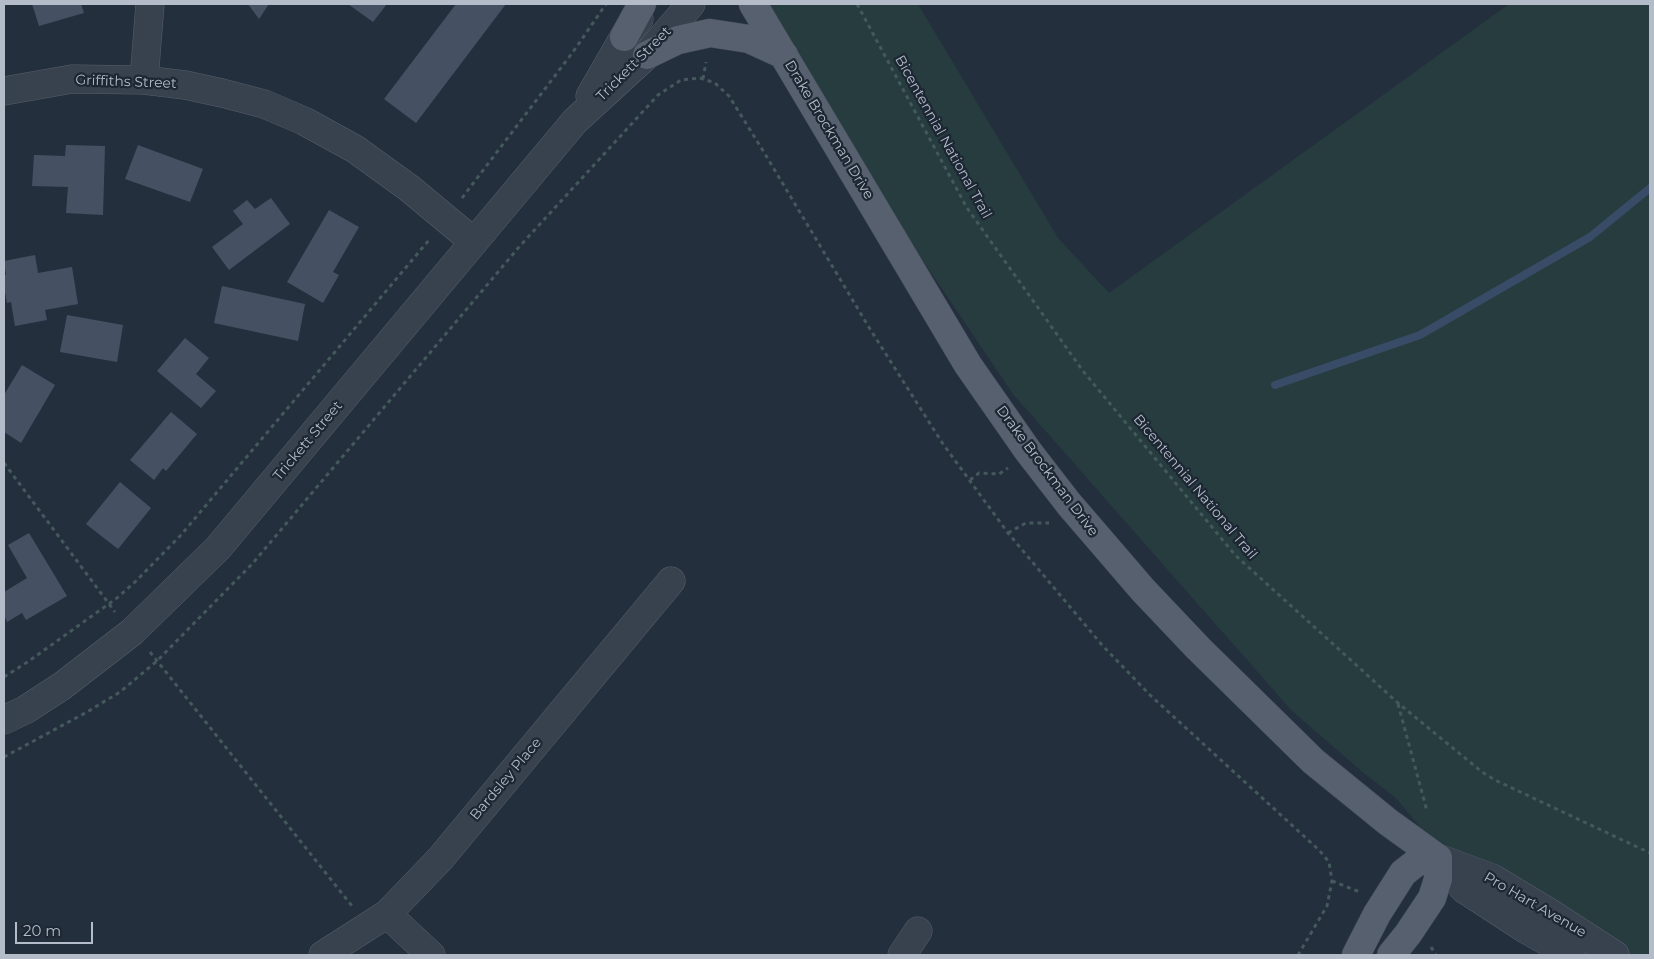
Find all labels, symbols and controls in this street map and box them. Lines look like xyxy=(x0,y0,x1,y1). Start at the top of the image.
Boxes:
street label: Trickett Street xyxy=(593,23,675,105)
street label: Bicentennial National Trail xyxy=(891,52,995,222)
street label: Drake Brockman Drive xyxy=(781,58,877,202)
street label: Griffiths Street xyxy=(75,72,177,92)
street label: Trickett Street xyxy=(270,398,346,484)
street label: Drake Brockman Drive xyxy=(993,403,1101,539)
street label: Bicentennial National Trail xyxy=(1129,411,1261,563)
street label: Bardsley Place xyxy=(467,734,545,824)
street label: Pro Hart Avenue xyxy=(1481,869,1589,941)
scale bar xyxy=(18,912,95,944)
text: 20 m xyxy=(23,921,61,940)

